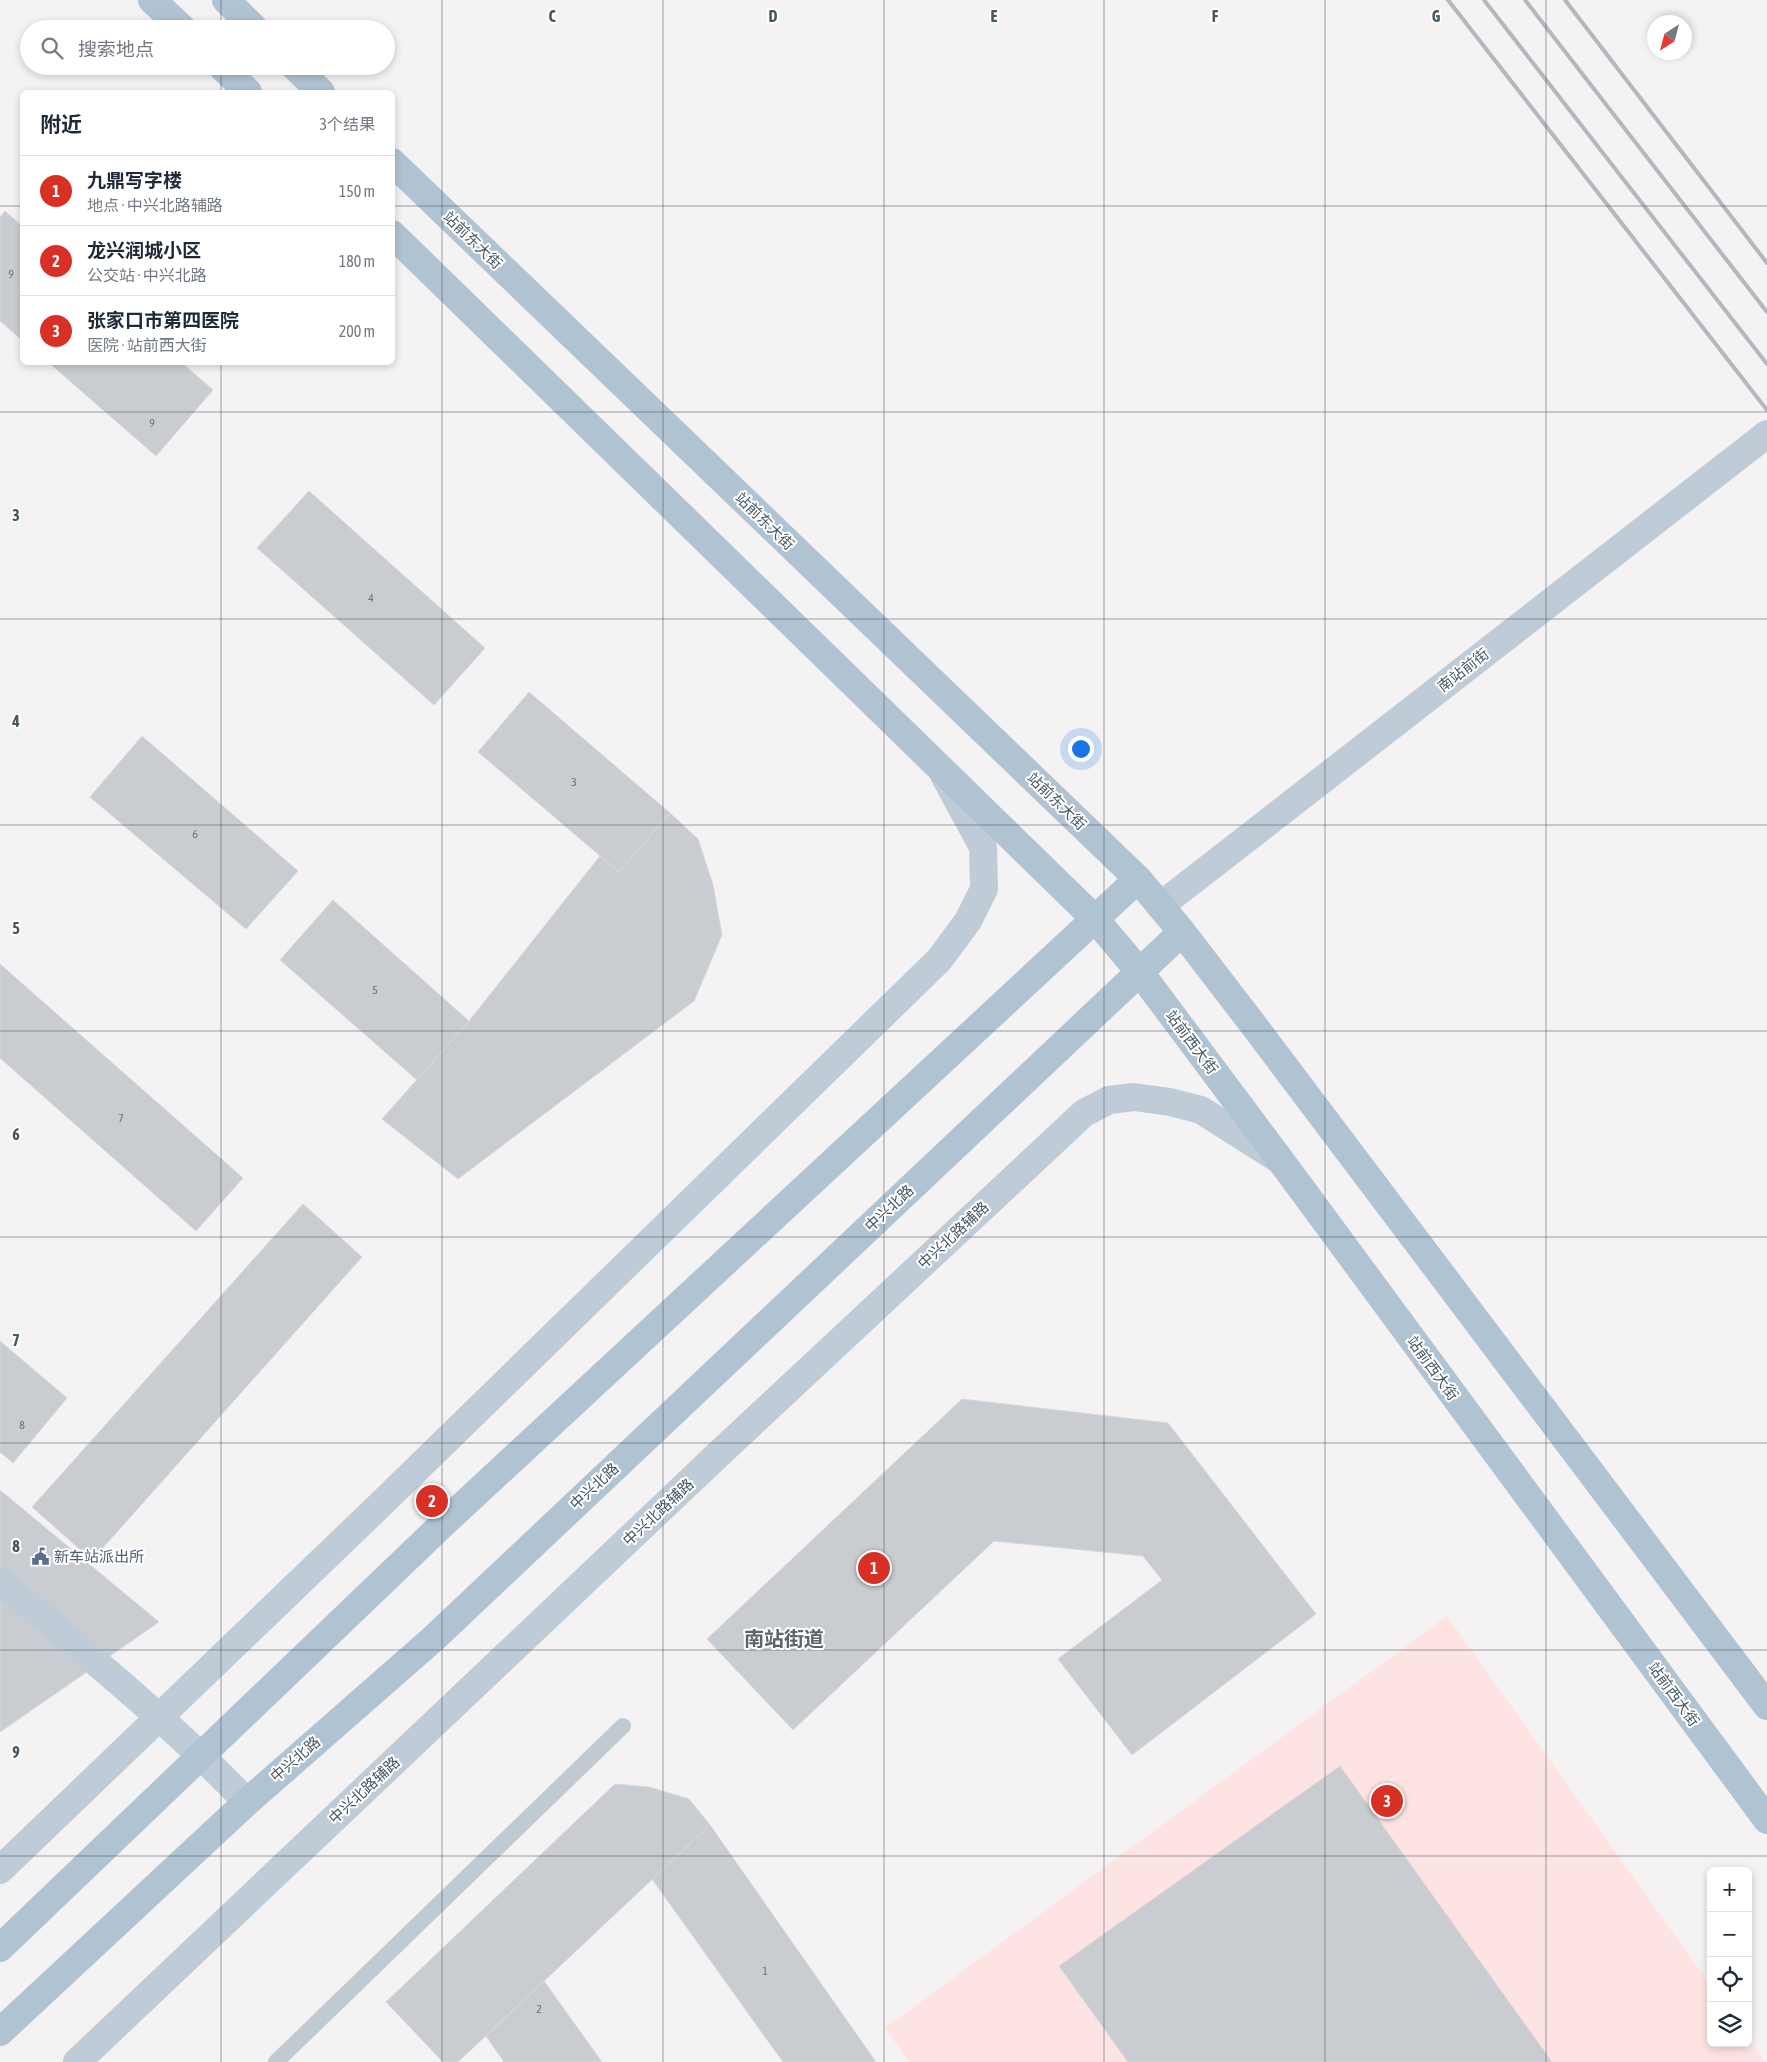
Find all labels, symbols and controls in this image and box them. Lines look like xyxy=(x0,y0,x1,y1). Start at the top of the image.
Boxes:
text: C xyxy=(548,7,556,25)
text: D xyxy=(769,7,778,25)
text: E xyxy=(991,7,998,25)
text: F xyxy=(1212,7,1219,25)
text: G xyxy=(1432,7,1441,25)
north arrow xyxy=(1647,15,1692,60)
search box xyxy=(20,20,395,75)
icon: search xyxy=(38,34,66,62)
text: 搜索地点 xyxy=(78,38,154,60)
text: 附近 xyxy=(40,112,82,136)
text: 3个结果 xyxy=(319,115,375,133)
text: 九鼎写字楼 xyxy=(87,169,182,191)
text: 1 xyxy=(52,182,60,200)
text: 150 m xyxy=(339,182,375,200)
text: 地点 · 中兴北路辅路 xyxy=(87,196,223,214)
street label: 站前东大街 xyxy=(440,208,506,272)
text: 龙兴润城小区 xyxy=(87,239,201,261)
text: 2 xyxy=(52,252,60,270)
text: 180 m xyxy=(339,252,375,270)
text: 公交站 · 中兴北路 xyxy=(87,266,207,284)
house number: 9 xyxy=(8,267,14,281)
text: 张家口市第四医院 xyxy=(87,309,239,331)
text: 3 xyxy=(52,322,60,340)
text: 200 m xyxy=(339,322,375,340)
text: 医院 · 站前西大街 xyxy=(87,336,207,354)
house number: 9 xyxy=(149,416,155,430)
street label: 站前东大街 xyxy=(732,489,798,553)
text: 3 xyxy=(12,506,20,524)
house number: 4 xyxy=(368,591,374,605)
street label: 南站前街 xyxy=(1434,645,1492,695)
text: 4 xyxy=(11,712,20,730)
your location xyxy=(1068,736,1094,762)
street label: 站前东大街 xyxy=(1024,769,1090,833)
house number: 3 xyxy=(571,775,577,789)
house number: 6 xyxy=(192,827,198,841)
text: 5 xyxy=(12,919,20,937)
house number: 5 xyxy=(372,983,378,997)
street label: 站前西大街 xyxy=(1163,1007,1221,1077)
house number: 7 xyxy=(118,1111,124,1125)
text: 6 xyxy=(12,1125,20,1143)
street label: 中兴北路 xyxy=(861,1181,917,1235)
street label: 中兴北路辅路 xyxy=(914,1198,992,1272)
text: 7 xyxy=(12,1331,20,1349)
street label: 站前西大街 xyxy=(1404,1333,1462,1403)
house number: 8 xyxy=(19,1418,25,1432)
street label: 中兴北路 xyxy=(566,1459,622,1513)
street label: 中兴北路辅路 xyxy=(619,1475,697,1549)
pin: 2 xyxy=(416,1482,448,1520)
text: 8 xyxy=(12,1537,20,1555)
public building icon: 新车站派出所 xyxy=(30,1546,50,1566)
place label: 新车站派出所 xyxy=(54,1548,144,1565)
pin: 1 xyxy=(858,1549,890,1587)
district label: 南站街道 xyxy=(744,1627,824,1650)
street label: 站前西大街 xyxy=(1645,1659,1703,1729)
street label: 中兴北路 xyxy=(267,1733,323,1785)
text: 9 xyxy=(12,1743,20,1761)
street label: 中兴北路辅路 xyxy=(325,1753,403,1827)
pin: 3 xyxy=(1371,1782,1403,1820)
map controls xyxy=(1707,1867,1752,2047)
button: + xyxy=(1707,1867,1752,1912)
button: − xyxy=(1707,1912,1752,1957)
button: locate xyxy=(1707,1957,1752,2002)
house number: 1 xyxy=(762,1964,768,1978)
house number: 2 xyxy=(536,2002,542,2016)
button: layers xyxy=(1707,2002,1752,2047)

